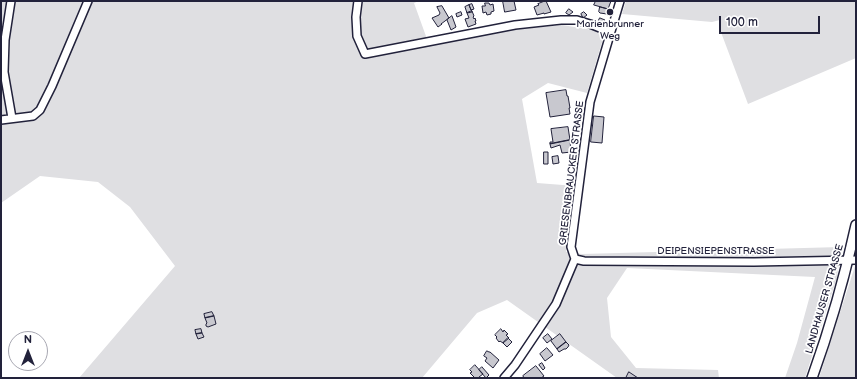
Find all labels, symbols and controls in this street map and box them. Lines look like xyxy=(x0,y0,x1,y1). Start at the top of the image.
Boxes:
marker: Marienbrunner Weg xyxy=(605,7,615,17)
scale bar xyxy=(721,8,822,34)
text: 100 m xyxy=(726,15,758,30)
place label: Marienbrunner Weg xyxy=(576,18,644,42)
street label: GRIESENBRAUCKER STRASSE xyxy=(557,100,587,246)
street label: LANDHAUSER STRASSE xyxy=(804,243,846,355)
street label: DEIPENSIEPENSTRASSE xyxy=(657,245,775,257)
north arrow xyxy=(8,331,48,371)
text: N xyxy=(24,333,32,346)

